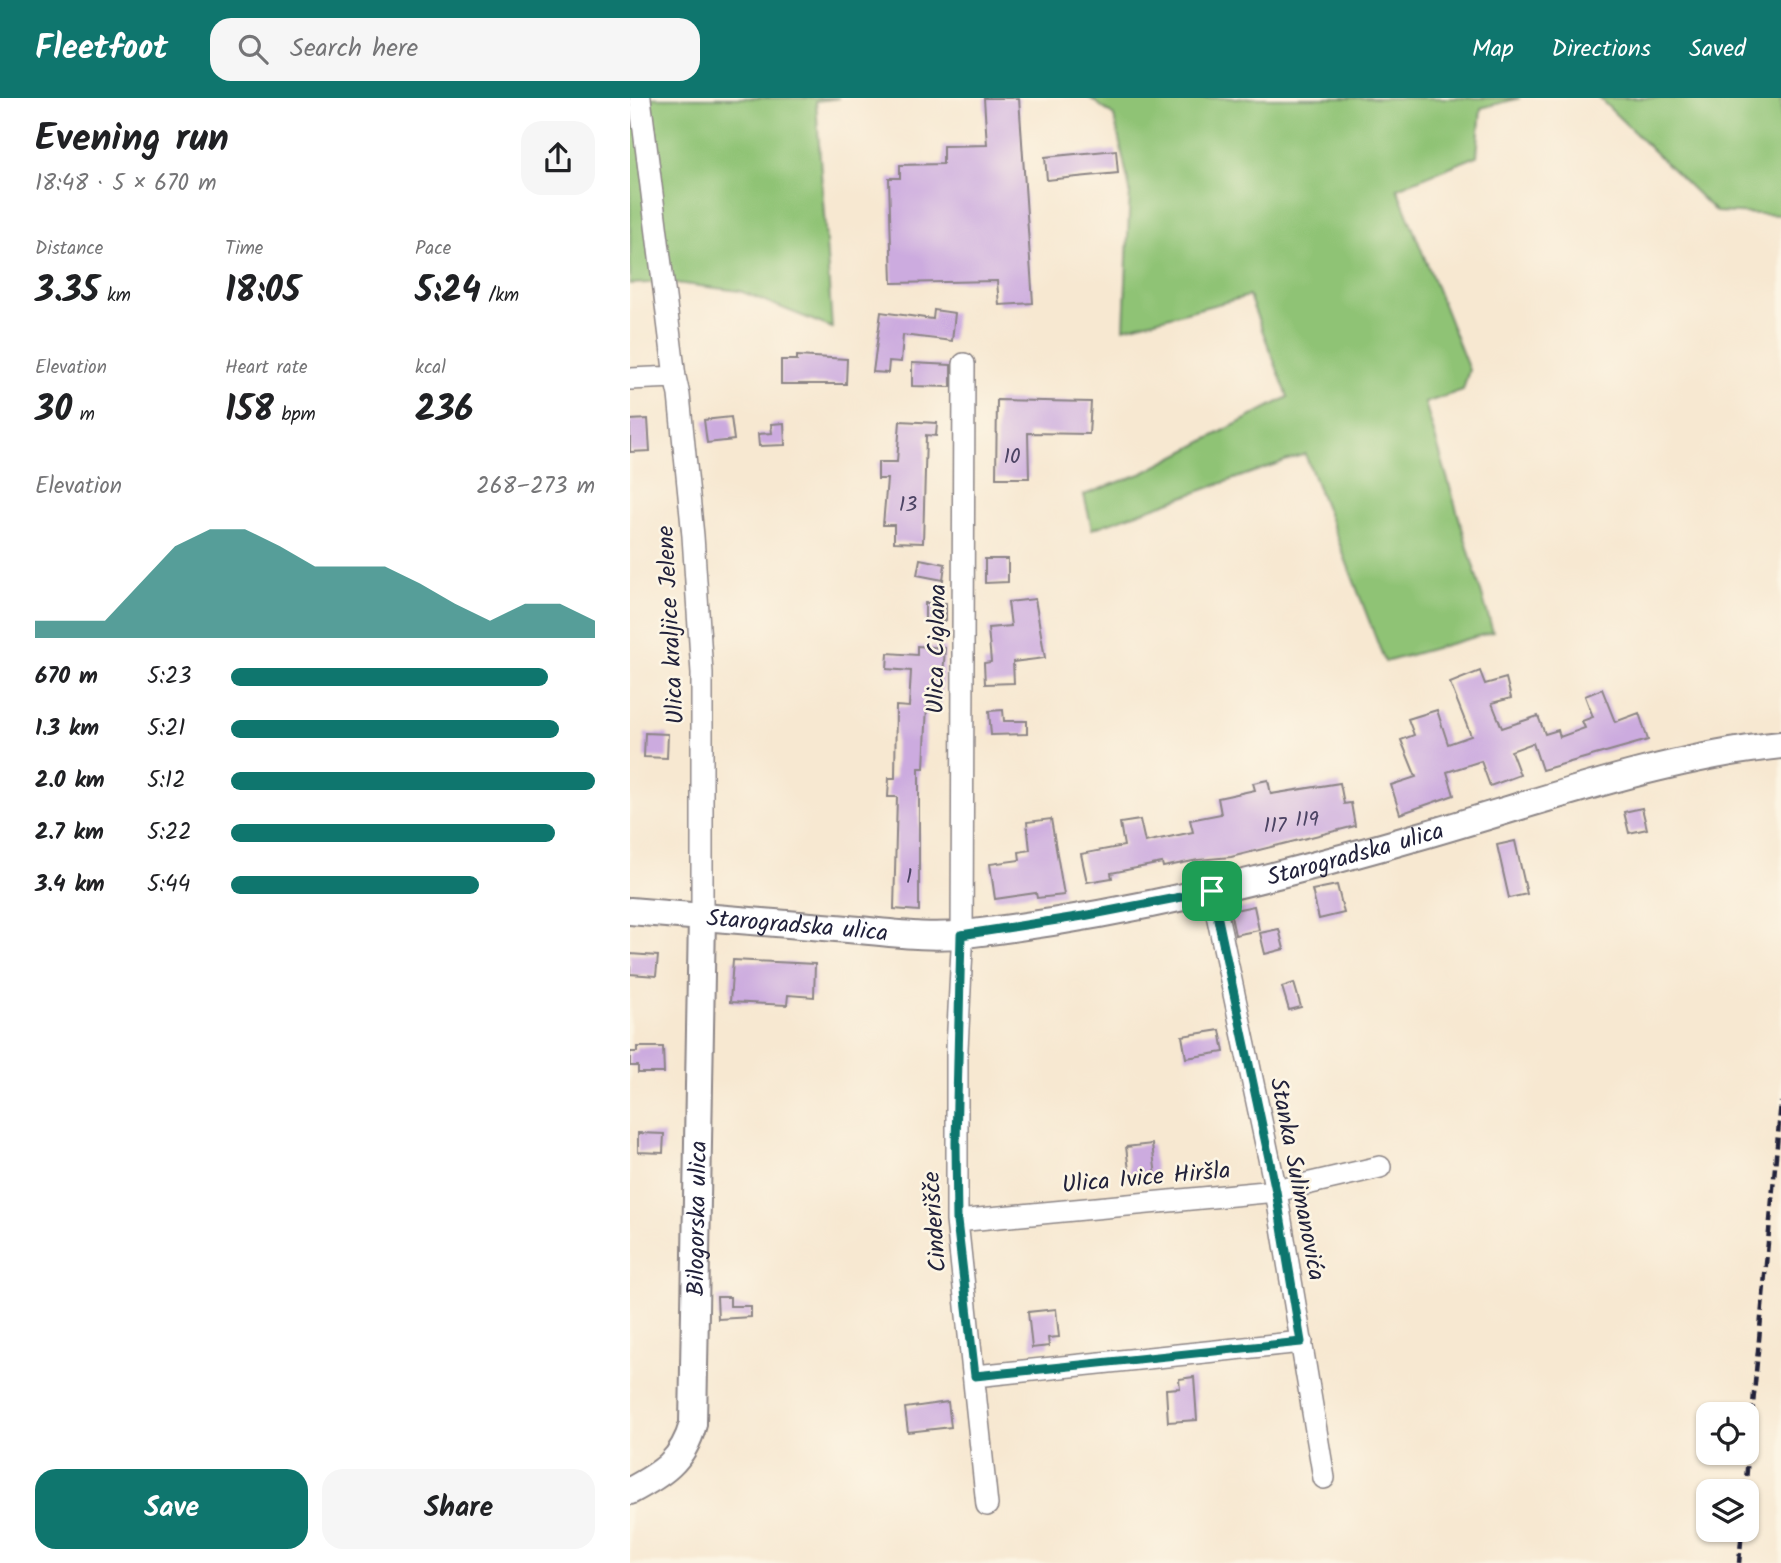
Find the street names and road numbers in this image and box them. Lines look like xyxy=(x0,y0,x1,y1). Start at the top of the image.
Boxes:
street label: Ulica kraljice Jelene xyxy=(647,524,696,725)
street label: Ulica Ciglana xyxy=(917,584,958,714)
street label: Starogradska ulica xyxy=(1263,812,1449,898)
street label: Starogradska ulica xyxy=(705,899,890,954)
street label: Stanka Sulimanovića xyxy=(1258,1074,1335,1284)
street label: Bilogorska ulica xyxy=(677,1140,719,1297)
street label: Ulica Ivice Hiršla xyxy=(1060,1152,1232,1205)
street label: Cinderišče xyxy=(913,1170,958,1274)

